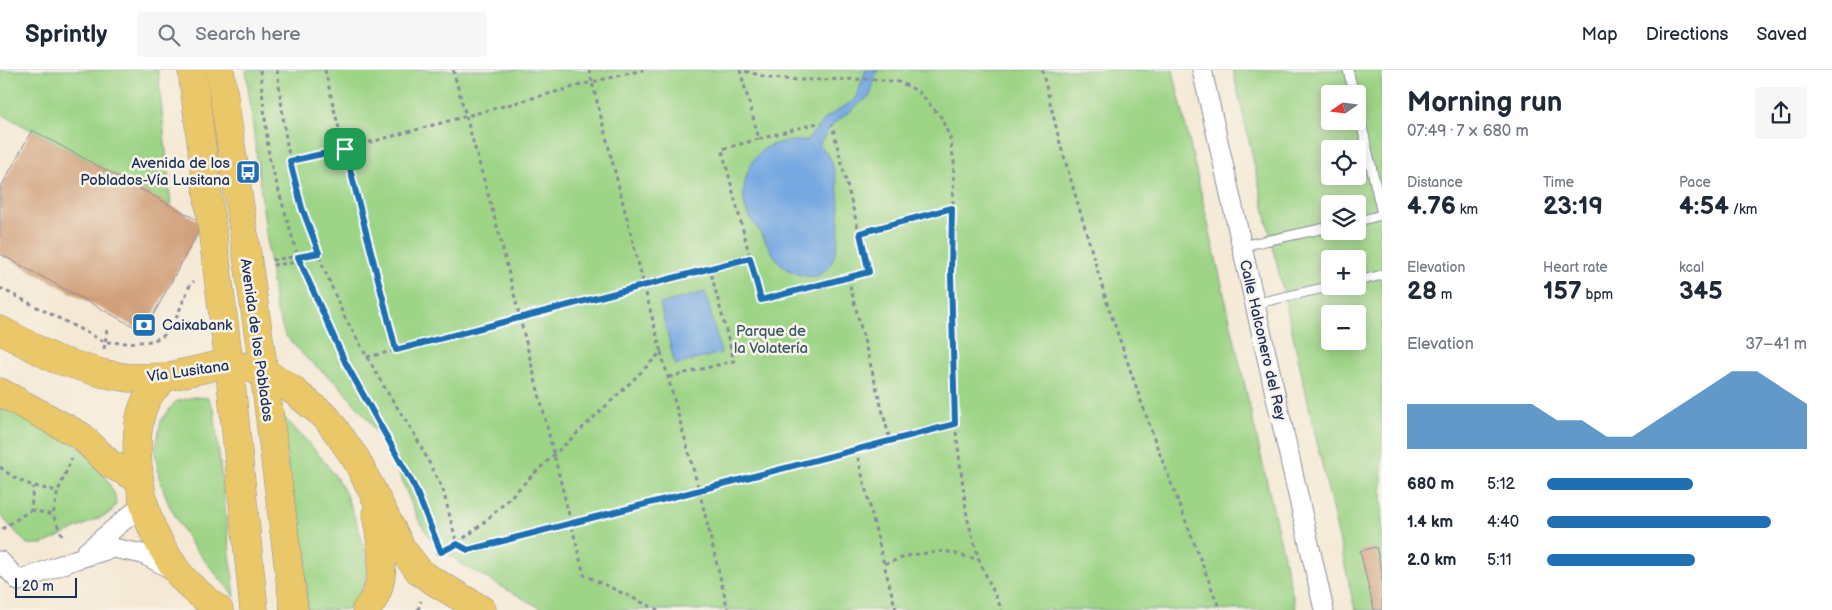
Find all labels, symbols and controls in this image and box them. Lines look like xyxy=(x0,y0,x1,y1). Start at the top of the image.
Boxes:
search box xyxy=(137,12,487,57)
text: Sprintly xyxy=(25,20,107,49)
icon: search xyxy=(155,21,183,49)
text: Search here xyxy=(195,23,301,46)
text: Map xyxy=(1582,24,1618,45)
text: Directions xyxy=(1646,24,1728,45)
text: Saved xyxy=(1756,24,1807,45)
north arrow xyxy=(1321,85,1366,130)
map controls xyxy=(1321,85,1366,350)
text: Morning run xyxy=(1407,86,1562,119)
button: share xyxy=(1755,87,1807,139)
text: 07:49 · 7 × 680 m xyxy=(1407,122,1529,141)
pin xyxy=(324,128,366,170)
icon: arrive xyxy=(331,135,359,163)
button: locate xyxy=(1321,140,1366,185)
place label: Avenida de los Poblados-Vía Lusitana xyxy=(80,154,231,190)
bus stop icon: Avenida de los Poblados-Vía Lusitana xyxy=(235,159,261,185)
text: Distance xyxy=(1407,174,1463,191)
text: Time xyxy=(1543,174,1574,191)
text: Pace xyxy=(1679,174,1711,191)
text: 4.76 xyxy=(1407,191,1456,222)
text: 23:19 xyxy=(1543,191,1603,222)
text: 4:54 xyxy=(1679,191,1729,222)
button: layers xyxy=(1321,195,1366,240)
text: km xyxy=(1456,201,1478,218)
text: /km xyxy=(1729,201,1757,218)
button: + xyxy=(1321,250,1366,295)
street label: Avenida de los Poblados xyxy=(236,257,277,423)
street label: Calle Halconero del Rey xyxy=(1235,258,1290,422)
text: Elevation xyxy=(1407,259,1465,276)
text: Heart rate xyxy=(1543,259,1608,276)
text: kcal xyxy=(1679,259,1704,276)
text: 28 xyxy=(1407,276,1437,307)
text: 157 xyxy=(1543,276,1582,307)
text: 345 xyxy=(1679,276,1723,307)
text: m xyxy=(1437,286,1452,303)
text: bpm xyxy=(1582,286,1613,303)
button: − xyxy=(1321,305,1366,350)
bank icon: Caixabank xyxy=(131,312,157,338)
place label: Caixabank xyxy=(162,316,233,335)
park label: Parque de la Volatería xyxy=(734,322,808,358)
text: Elevation xyxy=(1407,335,1474,354)
text: 37–41 m xyxy=(1745,335,1807,354)
street label: Vía Lusitana xyxy=(146,356,230,387)
text: 680 m xyxy=(1407,475,1454,494)
text: 5:12 xyxy=(1487,475,1515,494)
text: 1.4 km xyxy=(1407,513,1453,532)
text: 4:40 xyxy=(1487,513,1519,532)
text: 2.0 km xyxy=(1407,551,1456,570)
text: 5:11 xyxy=(1487,551,1512,570)
scale bar xyxy=(15,575,78,598)
text: 20 m xyxy=(22,578,54,595)

